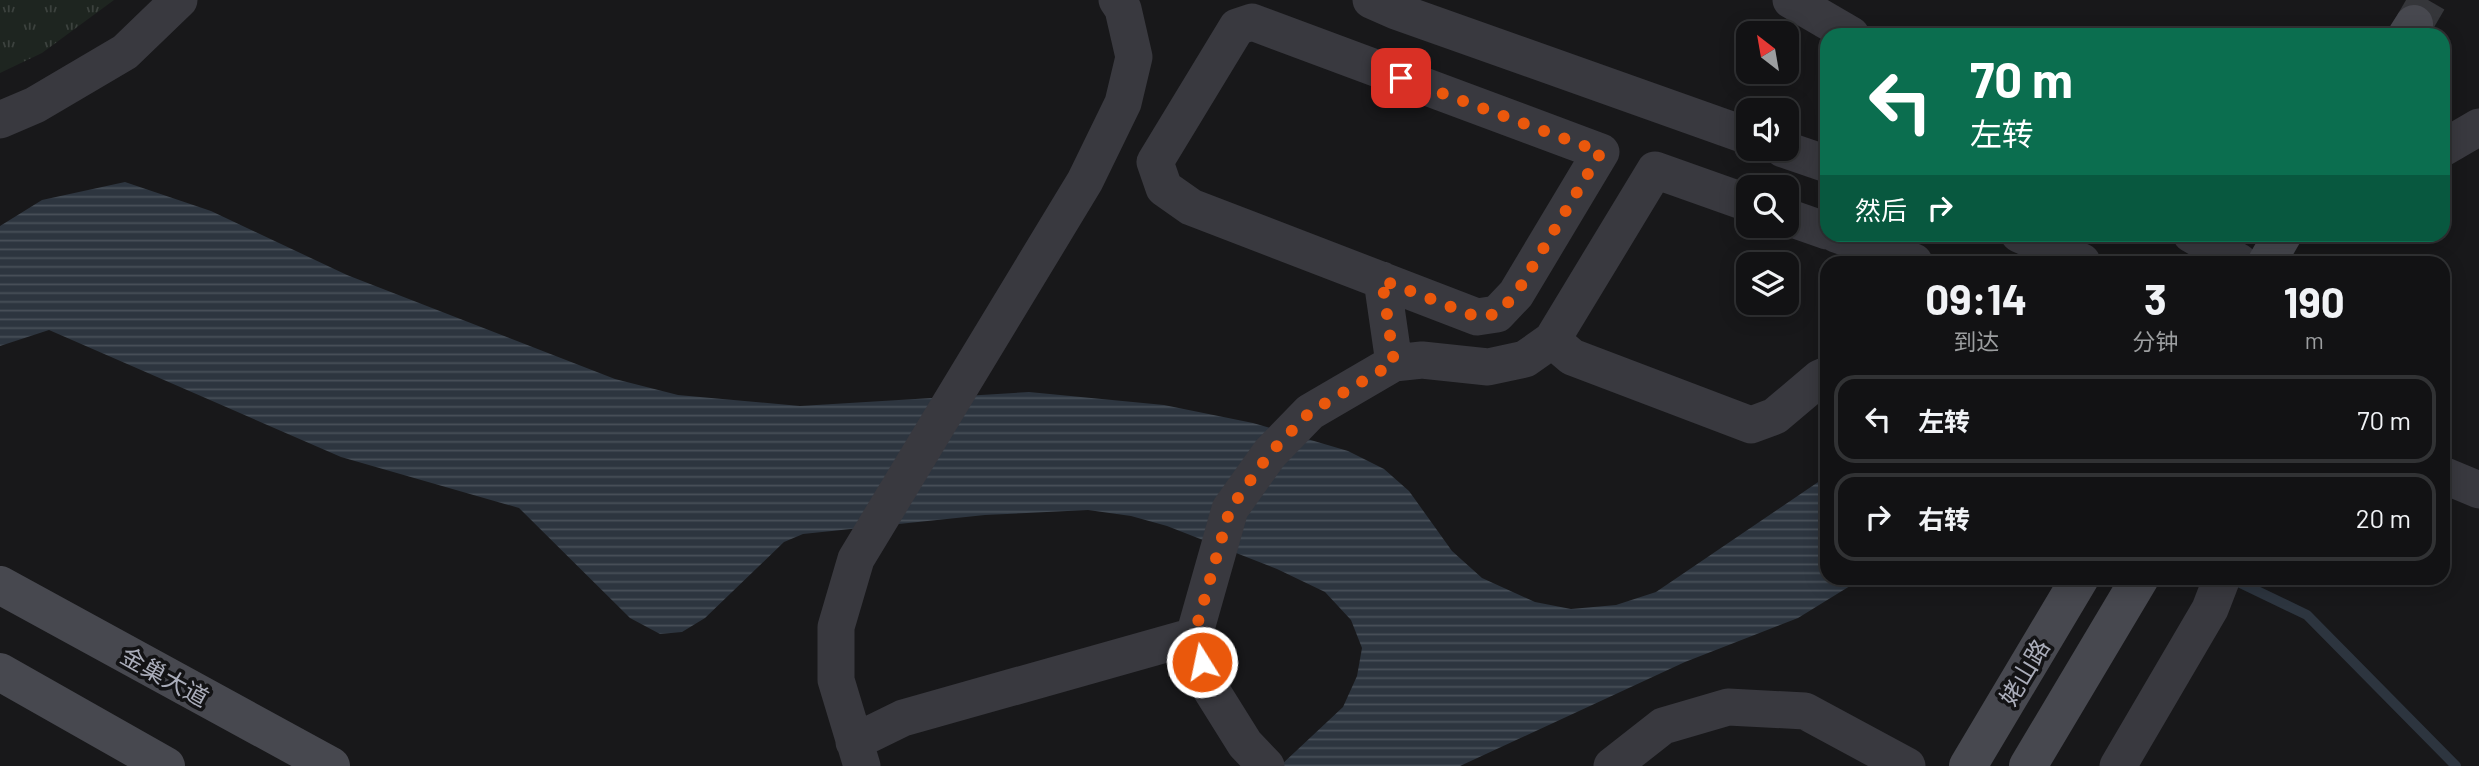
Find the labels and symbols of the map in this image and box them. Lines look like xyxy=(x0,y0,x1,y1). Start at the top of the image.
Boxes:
north arrow xyxy=(1736,21,1799,84)
pin xyxy=(1371,48,1431,108)
position arrow xyxy=(1165,625,1239,699)
street label: 姥山路 xyxy=(1993,634,2055,710)
street label: 金巢大道 xyxy=(116,640,214,712)

